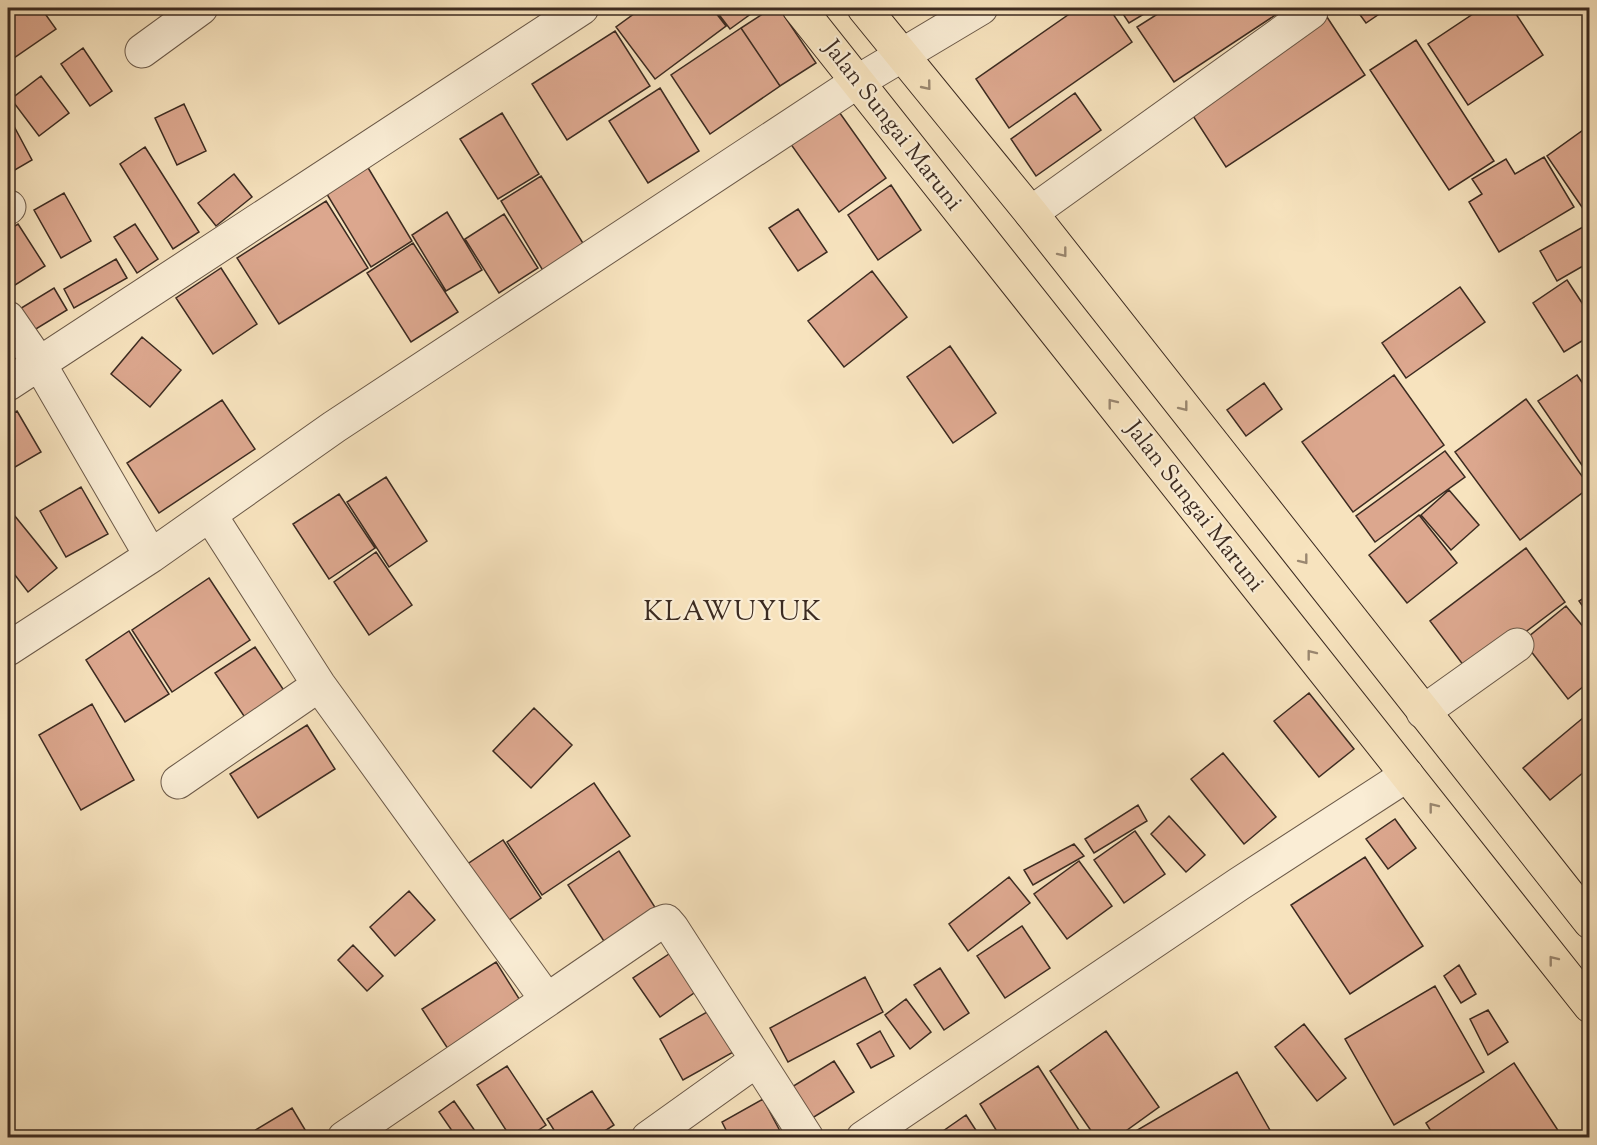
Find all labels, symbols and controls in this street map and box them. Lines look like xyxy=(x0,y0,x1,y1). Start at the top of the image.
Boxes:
street label: Jalan Sungai Maruni xyxy=(813,32,970,219)
one-way arrow xyxy=(920,79,931,90)
one-way arrow xyxy=(1056,247,1067,258)
one-way arrow xyxy=(1108,398,1119,409)
one-way arrow xyxy=(1176,400,1187,411)
street label: Jalan Sungai Maruni xyxy=(1115,413,1272,600)
one-way arrow xyxy=(1297,553,1308,564)
district label: KLAWUYUK xyxy=(644,594,822,633)
one-way arrow xyxy=(1308,650,1319,661)
one-way arrow xyxy=(1429,803,1440,814)
one-way arrow xyxy=(1550,956,1561,967)

